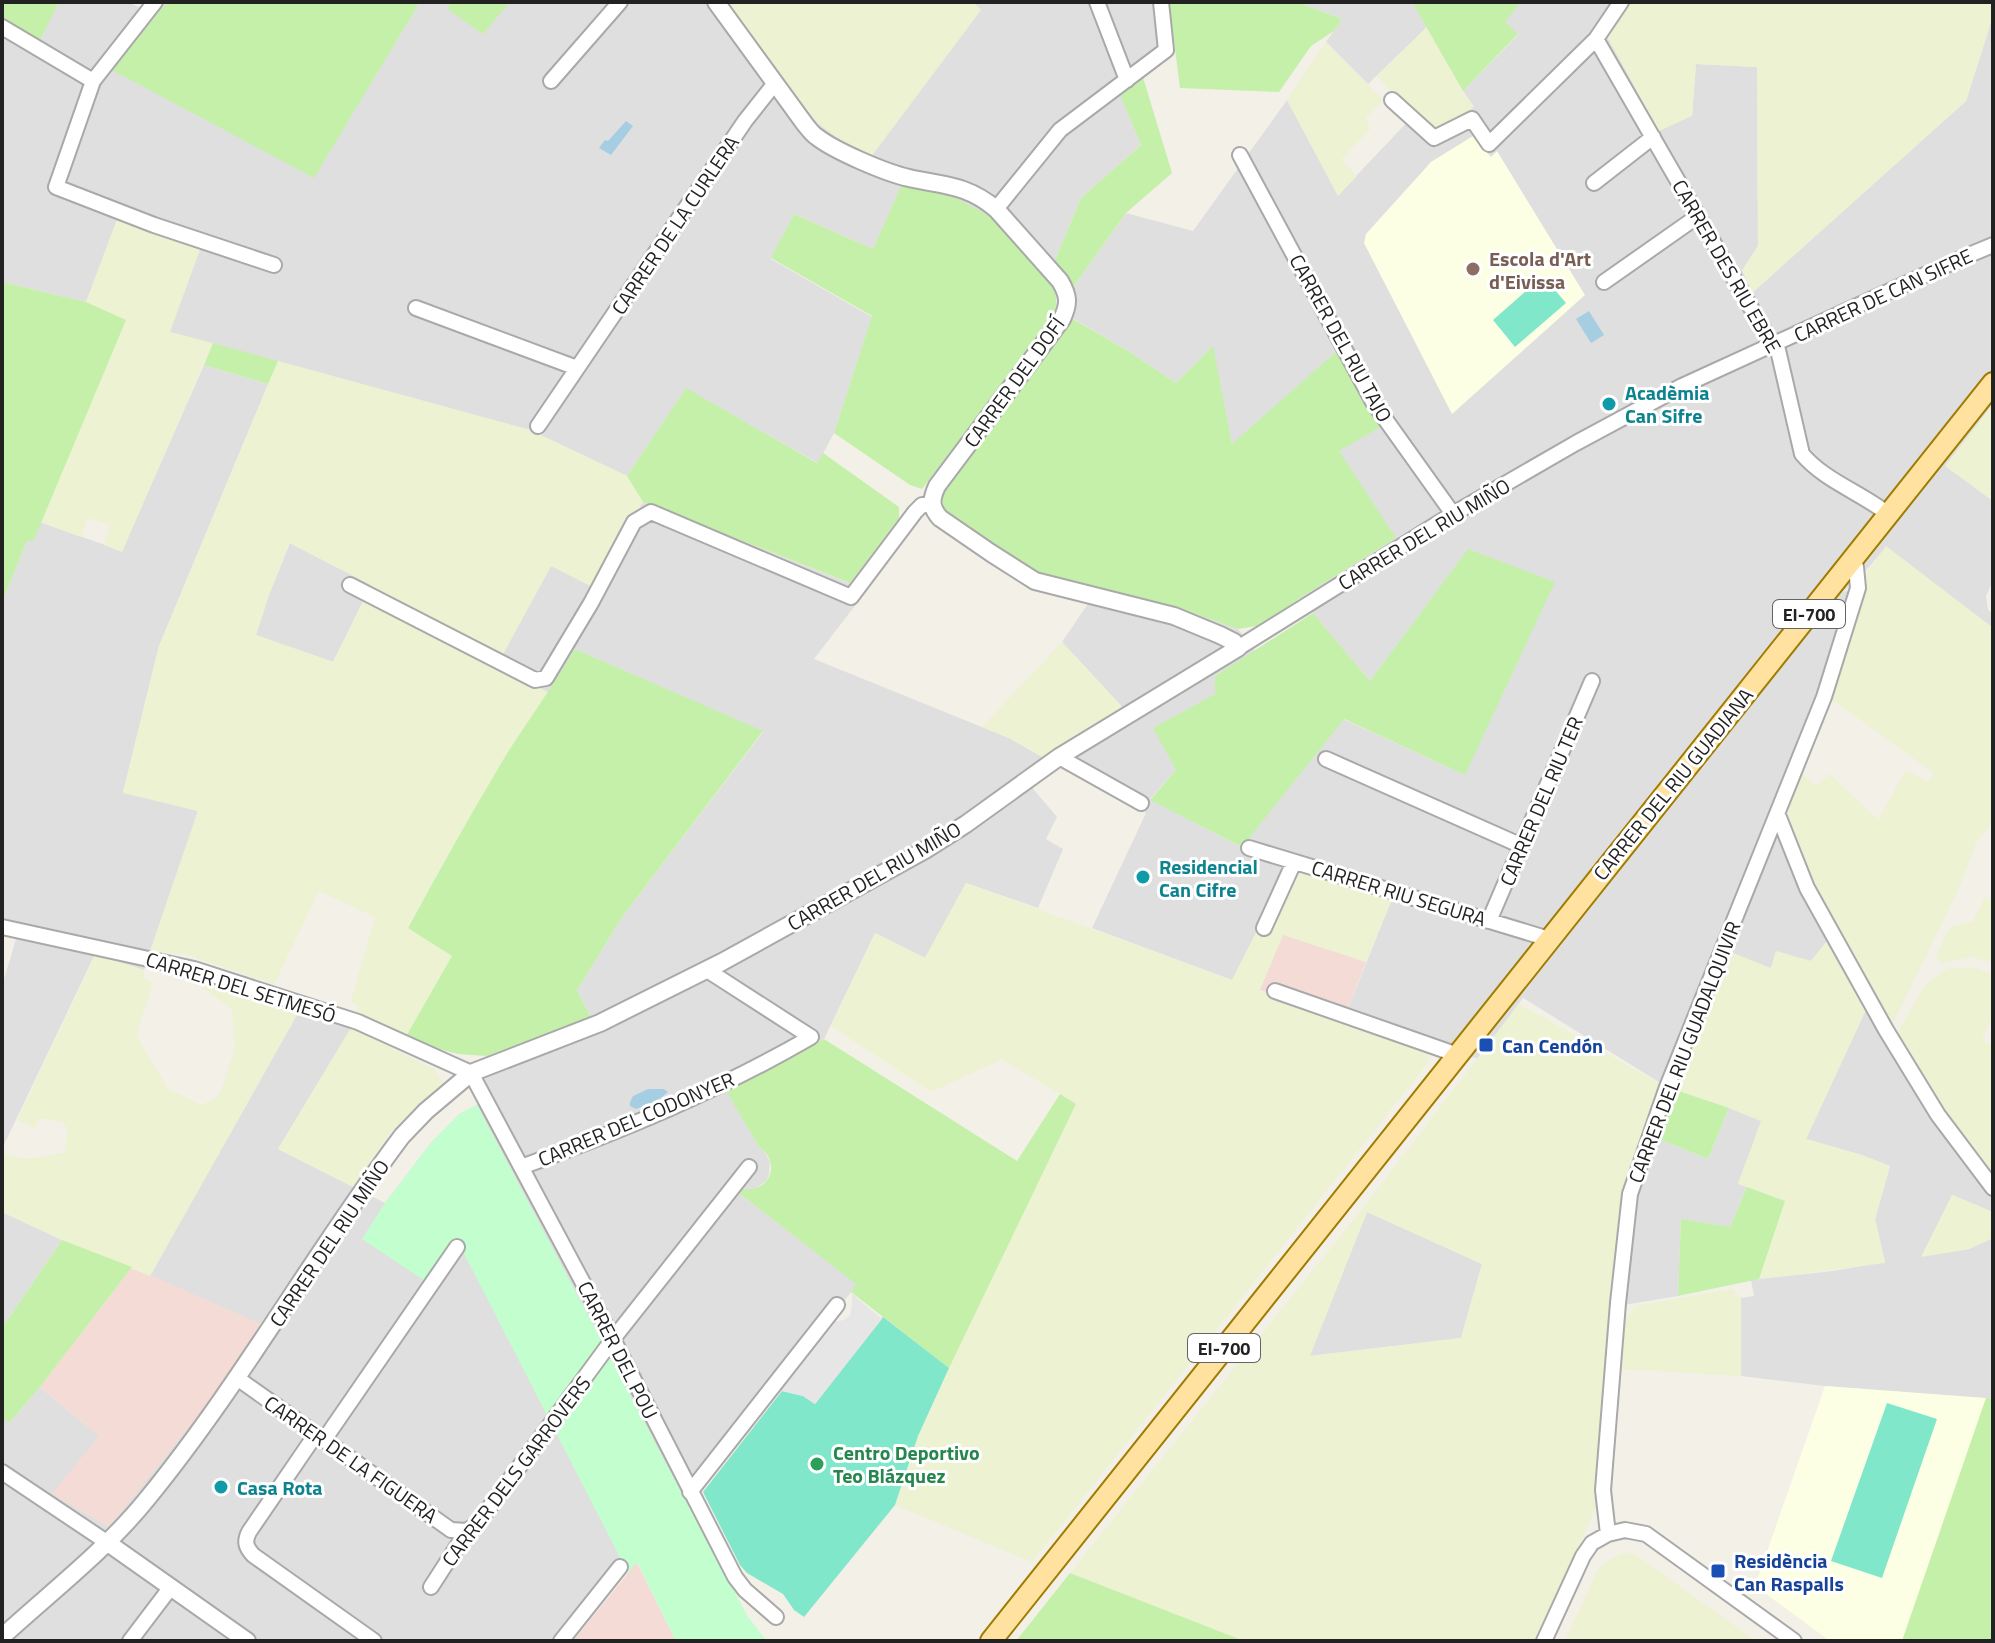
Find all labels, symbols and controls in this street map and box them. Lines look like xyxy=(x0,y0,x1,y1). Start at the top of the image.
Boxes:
street label: CARRER DE LA CURLERA xyxy=(603,129,747,321)
street label: CARRER DES RIU EBRE xyxy=(1665,174,1789,358)
street label: CARRER DE CAN SIFRE xyxy=(1789,240,1977,350)
place label: Escola d'Art d'Eivissa xyxy=(1489,243,1591,297)
street label: CARRER DEL RIU TAJO xyxy=(1282,248,1400,428)
marker: Escola d'Art d'Eivissa xyxy=(1464,260,1482,278)
street label: CARRER DEL DOFÍ xyxy=(956,309,1073,454)
place label: Acadèmia Can Sifre xyxy=(1625,377,1709,431)
marker: Acadèmia Can Sifre xyxy=(1600,395,1618,413)
street label: CARRER DEL RIU MIÑO xyxy=(1332,470,1516,598)
road number: EI-700 xyxy=(1773,600,1845,628)
street label: CARRER DEL RIU GUADIANA xyxy=(1585,681,1761,887)
street label: CARRER DEL RIU TER xyxy=(1491,711,1591,891)
street label: CARRER DEL RIU MIÑO xyxy=(781,814,967,938)
place label: Residencial Can Cifre xyxy=(1159,851,1258,905)
street label: CARRER RIU SEGURA xyxy=(1308,852,1490,934)
marker: Residencial Can Cifre xyxy=(1134,868,1152,886)
street label: CARRER DEL RIU GUADALQUIVIR xyxy=(1620,917,1748,1187)
street label: CARRER DEL SETMESÓ xyxy=(142,943,340,1031)
place label: Can Cendón xyxy=(1502,1030,1603,1061)
marker: Can Cendón xyxy=(1477,1036,1495,1054)
street label: CARRER DEL CODONYER xyxy=(533,1064,739,1174)
street label: CARRER DEL RIU MIÑO xyxy=(261,1153,397,1333)
street label: CARRER DEL POU xyxy=(570,1276,666,1424)
road number: EI-700 xyxy=(1188,1334,1260,1362)
street label: CARRER DELS GARROVERS xyxy=(434,1369,598,1573)
street label: CARRER DE LA FIGUERA xyxy=(258,1387,444,1531)
place label: Centro Deportivo Teo Blázquez xyxy=(833,1437,980,1491)
marker: Centro Deportivo Teo Blázquez xyxy=(808,1455,826,1473)
place label: Casa Rota xyxy=(237,1472,323,1503)
marker: Casa Rota xyxy=(212,1478,230,1496)
place label: Residència Can Raspalls xyxy=(1734,1545,1844,1599)
marker: Residència Can Raspalls xyxy=(1709,1562,1727,1580)

